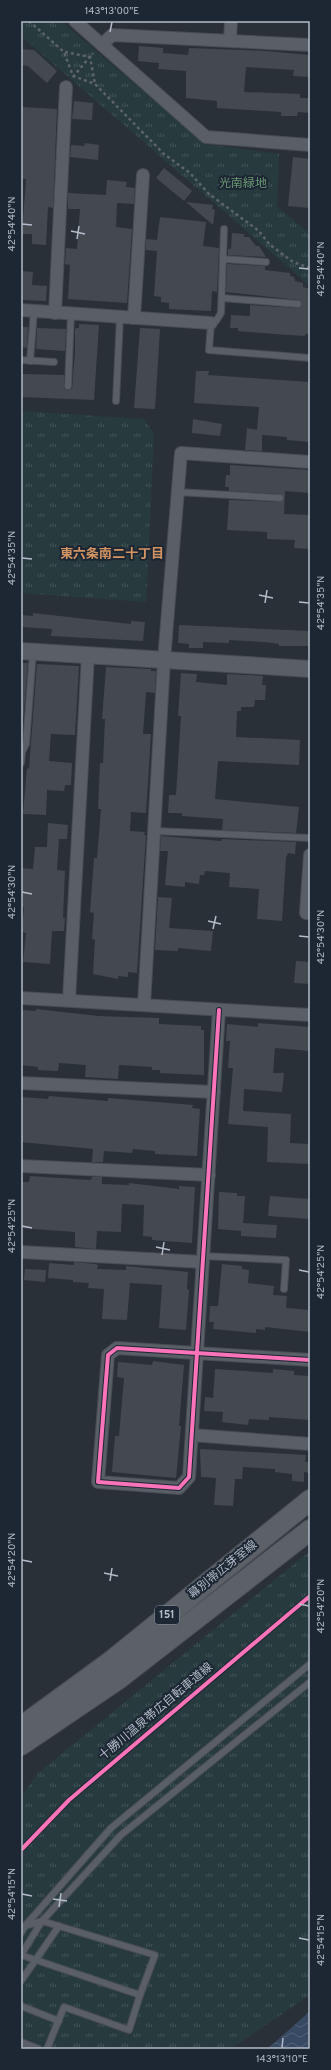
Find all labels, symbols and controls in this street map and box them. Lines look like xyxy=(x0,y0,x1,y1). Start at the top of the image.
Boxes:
text: 143°13'00"E xyxy=(85,5,139,18)
park label: 光南緑地 xyxy=(219,176,267,192)
text: 42°54'40"N xyxy=(6,197,19,251)
text: 42°54'40"N xyxy=(315,242,328,296)
text: 42°54'35"N xyxy=(6,531,19,585)
district label: 東六条南二十丁目 xyxy=(60,546,164,563)
text: 42°54'35"N xyxy=(315,576,328,630)
text: 42°54'30"N xyxy=(6,865,19,919)
text: 42°54'30"N xyxy=(315,910,328,964)
text: 42°54'25"N xyxy=(6,1199,19,1253)
text: 42°54'25"N xyxy=(315,1245,328,1299)
text: 42°54'20"N xyxy=(6,1533,19,1587)
street label: 幕別帯広芽室線 xyxy=(185,1537,261,1603)
text: 42°54'20"N xyxy=(315,1579,328,1633)
road number: 151 xyxy=(155,1606,179,1624)
street label: 十勝川温泉帯広自転車道線 xyxy=(96,1660,216,1764)
text: 42°54'15"N xyxy=(6,1868,19,1920)
text: 42°54'15"N xyxy=(315,1914,328,1966)
text: 143°13'10"E xyxy=(256,2053,308,2066)

